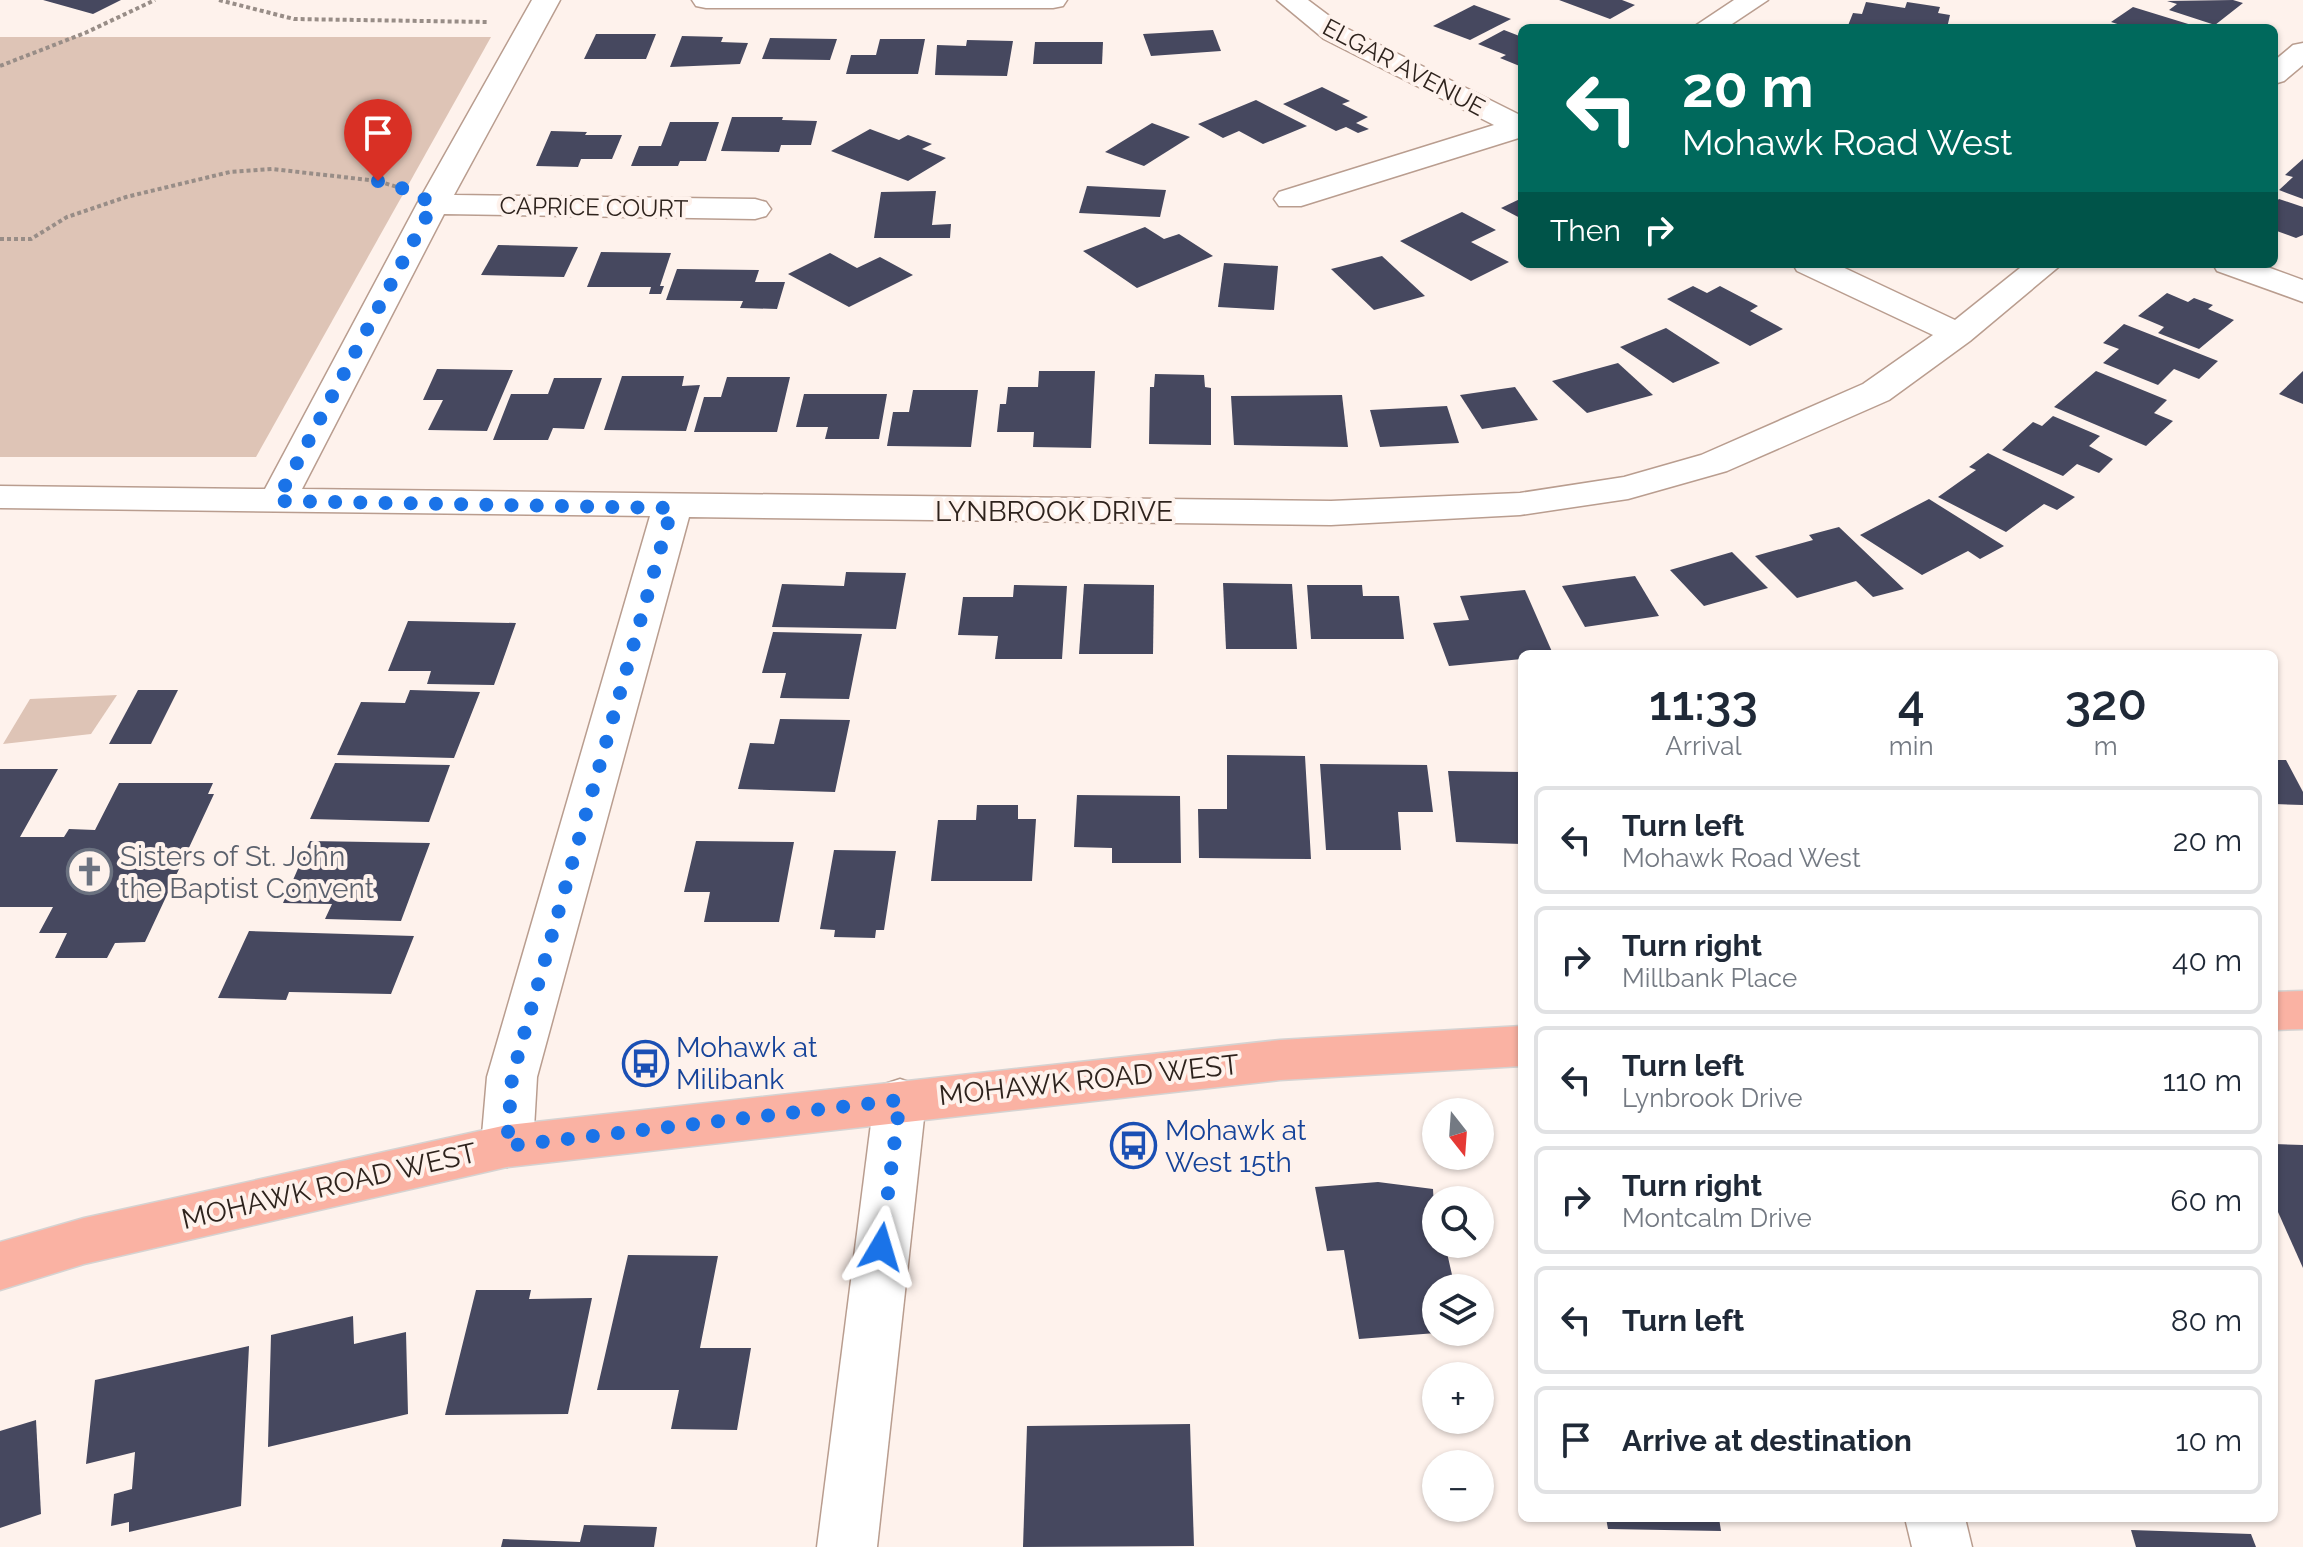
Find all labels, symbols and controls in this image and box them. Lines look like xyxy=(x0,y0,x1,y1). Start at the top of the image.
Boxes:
street label: ELGAR AVENUE xyxy=(1318,12,1490,122)
text: 20 m xyxy=(1682,54,1814,120)
icon: left xyxy=(1550,56,1654,160)
pin xyxy=(344,99,412,181)
icon: arrive xyxy=(356,111,400,155)
text: Mohawk Road West xyxy=(1682,121,2012,163)
street label: CAPRICE COURT xyxy=(499,191,689,223)
icon: right xyxy=(1637,208,1681,252)
text: Then xyxy=(1550,213,1621,248)
street label: LYNBROOK DRIVE xyxy=(935,495,1173,528)
text: 11:33 xyxy=(1649,675,1758,731)
text: 4 xyxy=(1898,675,1925,731)
text: 320 xyxy=(2065,675,2147,731)
text: Arrival xyxy=(1665,731,1742,761)
text: min xyxy=(1889,731,1934,761)
text: m xyxy=(2094,731,2118,761)
text: Turn left xyxy=(1622,808,1744,843)
icon: left xyxy=(1554,818,1598,862)
text: 20 m xyxy=(2173,823,2242,858)
place label: Sisters of St. John the Baptist Convent xyxy=(120,840,375,905)
text: Mohawk Road West xyxy=(1622,843,1861,873)
church icon: Sisters of St. John the Baptist Convent xyxy=(65,848,113,896)
text: Turn right xyxy=(1622,928,1762,963)
icon: right xyxy=(1554,938,1598,982)
text: 40 m xyxy=(2172,943,2242,978)
text: Millbank Place xyxy=(1622,963,1797,993)
place label: Mohawk at Milibank xyxy=(676,1031,818,1096)
bus stop icon: Mohawk at Milibank xyxy=(621,1039,669,1087)
street label: MOHAWK ROAD WEST xyxy=(937,1048,1241,1112)
text: Turn left xyxy=(1622,1048,1744,1083)
icon: left xyxy=(1554,1058,1598,1102)
text: 110 m xyxy=(2163,1063,2242,1098)
text: Lynbrook Drive xyxy=(1622,1083,1802,1113)
north arrow xyxy=(1422,1098,1494,1170)
map controls xyxy=(1422,1098,1494,1522)
place label: Mohawk at West 15th xyxy=(1165,1114,1307,1179)
bus stop icon: Mohawk at West 15th xyxy=(1110,1122,1158,1170)
street label: MOHAWK ROAD WEST xyxy=(178,1136,480,1236)
text: Turn right xyxy=(1622,1168,1762,1203)
icon: right xyxy=(1554,1178,1598,1222)
text: 60 m xyxy=(2170,1183,2242,1218)
button: search xyxy=(1422,1186,1494,1258)
text: Montcalm Drive xyxy=(1622,1203,1812,1233)
position arrow xyxy=(839,1205,923,1289)
button: layers xyxy=(1422,1274,1494,1346)
icon: left xyxy=(1554,1298,1598,1342)
text: Turn left xyxy=(1622,1303,1744,1338)
text: 80 m xyxy=(2171,1303,2242,1338)
button: + xyxy=(1422,1362,1494,1434)
icon: arrive xyxy=(1554,1418,1598,1462)
text: Arrive at destination xyxy=(1622,1423,1912,1458)
text: 10 m xyxy=(2176,1423,2242,1458)
button: − xyxy=(1422,1450,1494,1522)

